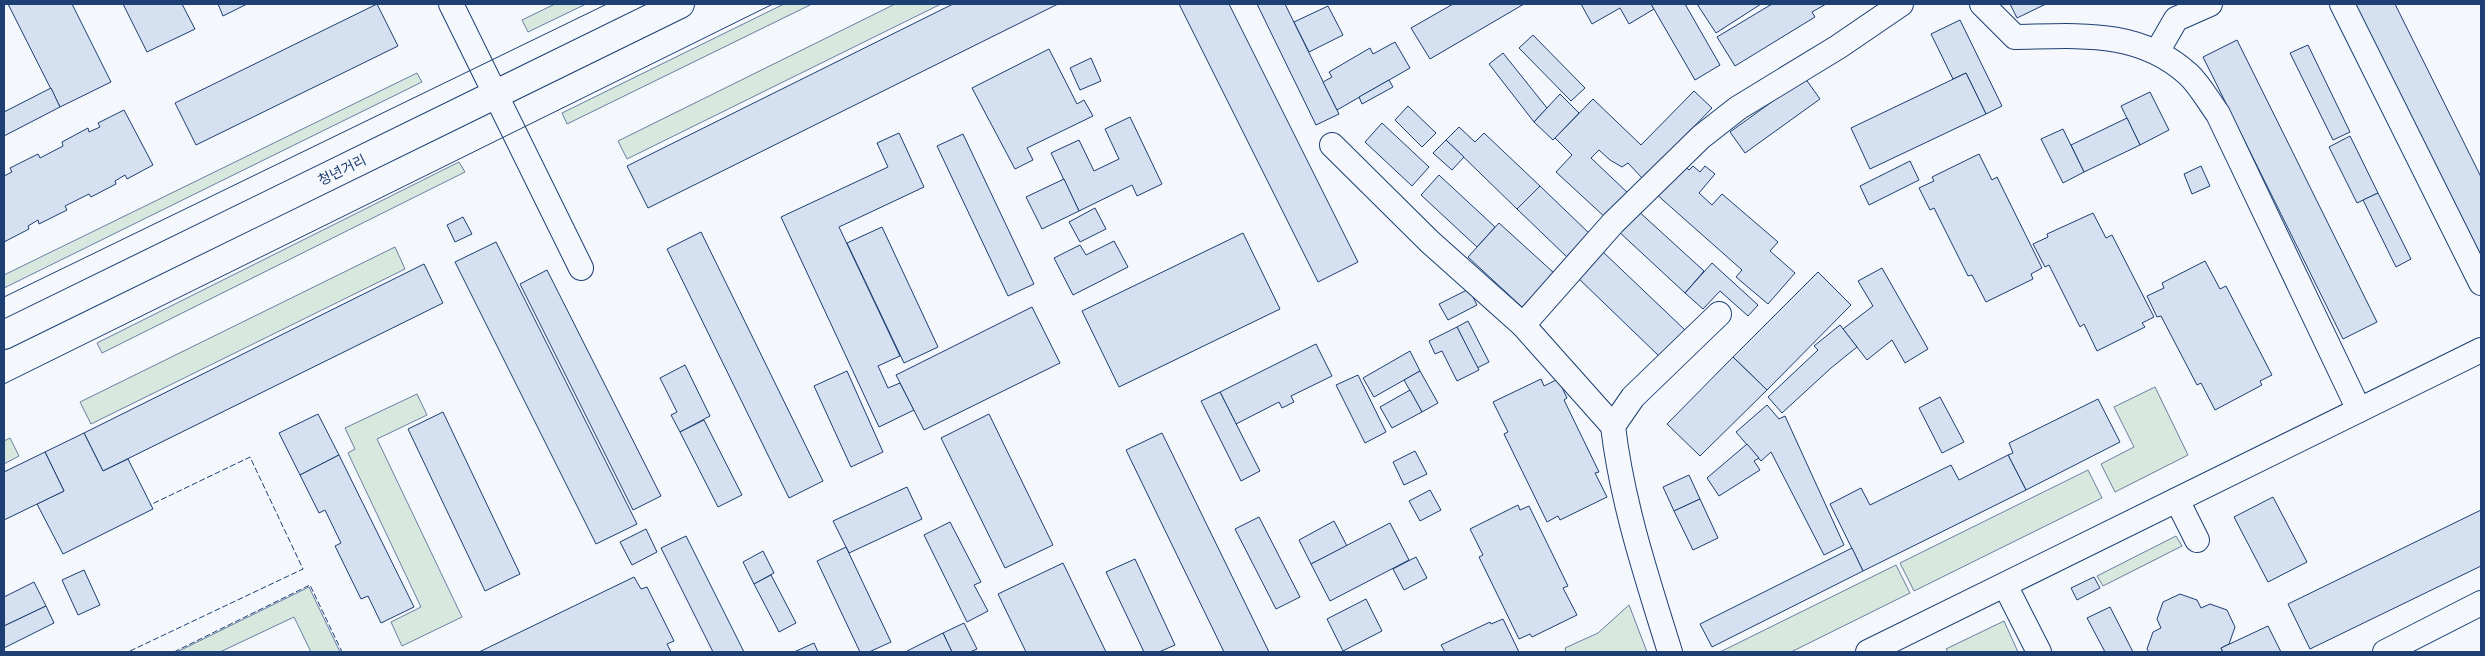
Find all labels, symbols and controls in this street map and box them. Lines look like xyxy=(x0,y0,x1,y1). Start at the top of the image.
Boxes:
street label: 청년거리 xyxy=(315,152,369,188)

